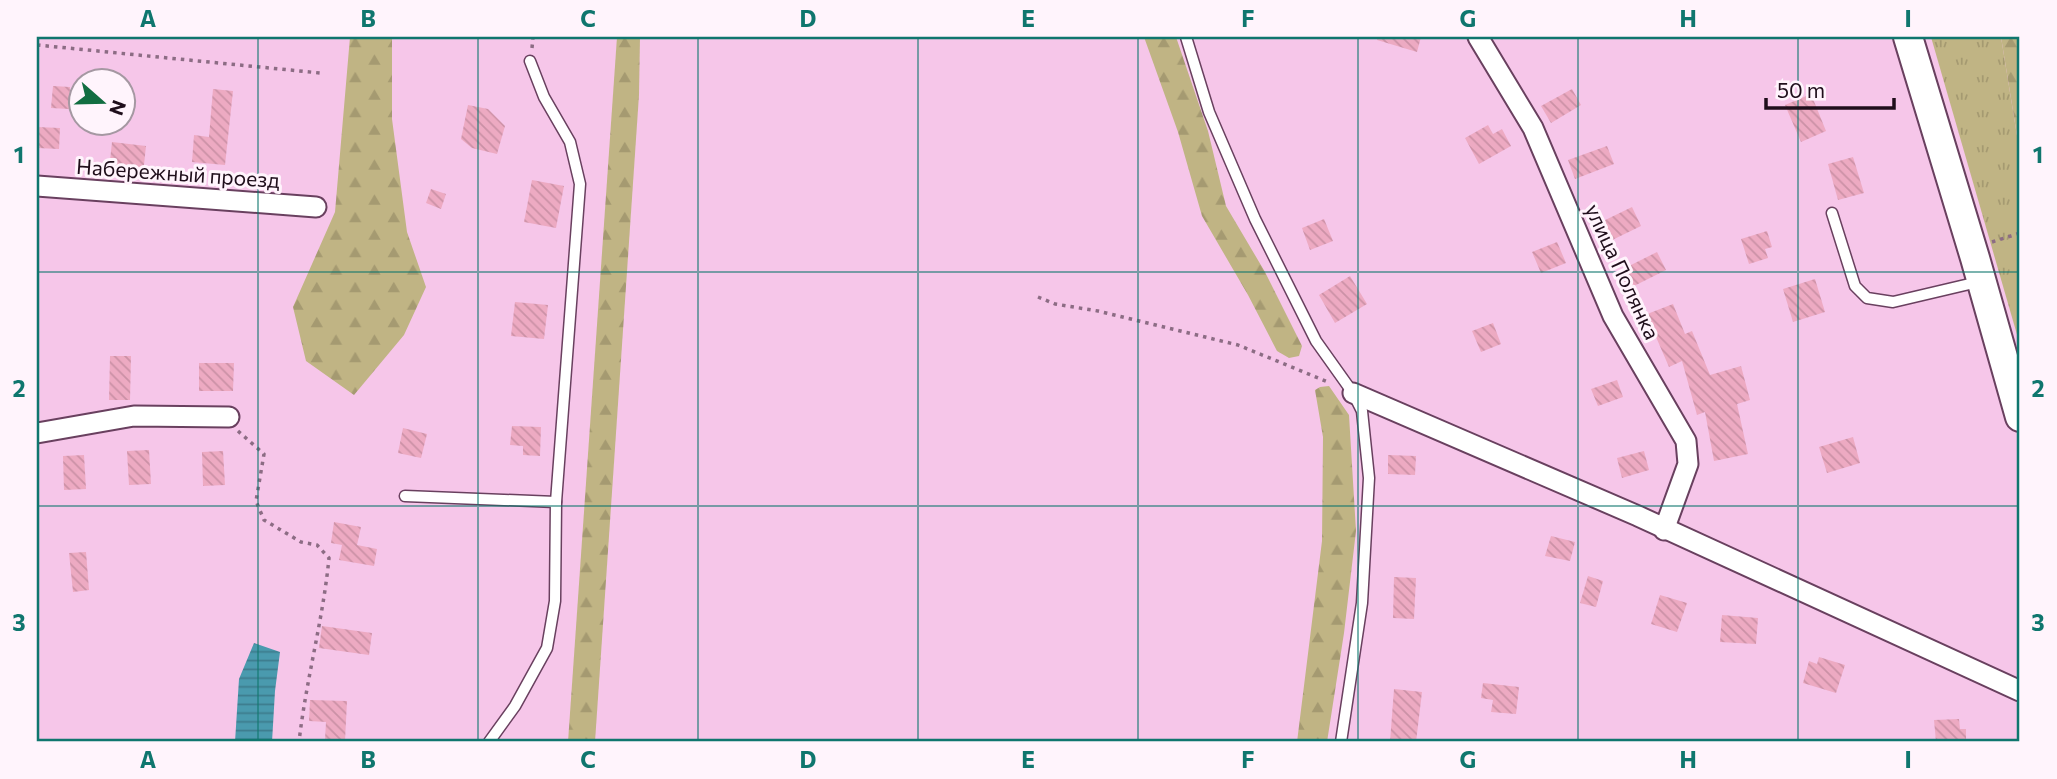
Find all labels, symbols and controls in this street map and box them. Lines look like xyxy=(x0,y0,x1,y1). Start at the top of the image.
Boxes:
text: A xyxy=(140,4,157,32)
text: B xyxy=(360,4,376,32)
text: C xyxy=(580,4,596,32)
text: D xyxy=(800,4,817,32)
text: E xyxy=(1021,4,1035,32)
text: F xyxy=(1241,4,1255,32)
text: G xyxy=(1460,4,1476,32)
text: H xyxy=(1679,4,1697,32)
text: I xyxy=(1904,4,1912,32)
north arrow xyxy=(66,66,136,136)
scale bar xyxy=(1766,66,1894,110)
text: 50 m xyxy=(1777,77,1825,102)
text: N xyxy=(105,97,132,119)
text: 1 xyxy=(14,140,24,168)
text: 1 xyxy=(2033,140,2043,168)
street label: Набережный проезд xyxy=(75,153,281,192)
street label: улица Полянка xyxy=(1581,200,1666,343)
text: 2 xyxy=(12,374,26,402)
text: 2 xyxy=(2031,374,2045,402)
text: 3 xyxy=(12,608,26,636)
text: 3 xyxy=(2031,608,2045,636)
text: A xyxy=(140,745,157,773)
text: B xyxy=(360,745,376,773)
text: C xyxy=(580,745,596,773)
text: D xyxy=(800,745,817,773)
text: E xyxy=(1021,745,1035,773)
text: F xyxy=(1241,745,1255,773)
text: G xyxy=(1460,745,1476,773)
text: H xyxy=(1679,745,1697,773)
text: I xyxy=(1904,745,1912,773)

